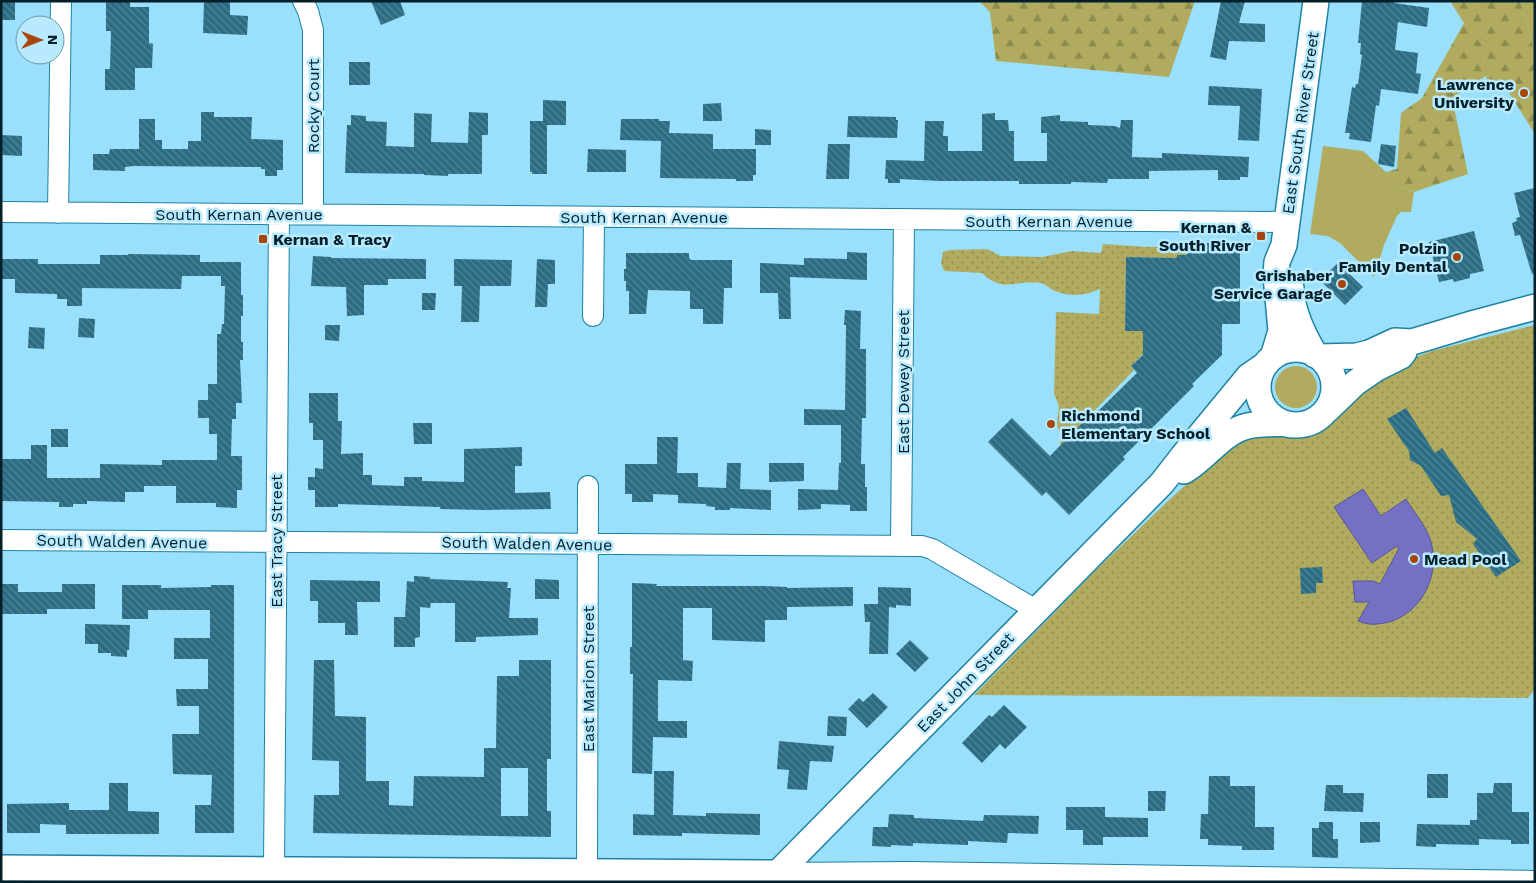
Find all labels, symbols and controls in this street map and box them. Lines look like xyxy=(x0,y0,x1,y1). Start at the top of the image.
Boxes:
north arrow xyxy=(15,15,65,65)
street label: East South River Street xyxy=(1278,30,1323,215)
text: N xyxy=(45,35,61,45)
street label: Rocky Court xyxy=(304,58,323,153)
place label: Lawrence University xyxy=(1434,75,1515,112)
marker: Lawrence University xyxy=(1518,87,1530,99)
street label: South Kernan Avenue xyxy=(155,205,323,224)
street label: South Kernan Avenue xyxy=(560,208,728,227)
street label: South Kernan Avenue xyxy=(965,212,1133,231)
place label: Kernan & South River xyxy=(1159,218,1252,255)
place label: Kernan & Tracy xyxy=(273,230,392,249)
marker: Kernan & South River xyxy=(1255,230,1267,242)
marker: Kernan & Tracy xyxy=(257,233,269,245)
place label: Polzin Family Dental xyxy=(1339,239,1448,276)
marker: Polzin Family Dental xyxy=(1451,251,1463,263)
place label: Grishaber Service Garage xyxy=(1214,266,1332,303)
marker: Grishaber Service Garage xyxy=(1336,278,1348,290)
street label: East Dewey Street xyxy=(894,310,913,454)
place label: Richmond Elementary School xyxy=(1061,406,1211,443)
marker: Richmond Elementary School xyxy=(1045,418,1057,430)
street label: East Tracy Street xyxy=(267,474,286,608)
street label: South Walden Avenue xyxy=(36,531,207,552)
street label: South Walden Avenue xyxy=(441,533,612,554)
place label: Mead Pool xyxy=(1424,550,1507,569)
marker: Mead Pool xyxy=(1408,553,1420,565)
street label: East Marion Street xyxy=(579,606,598,752)
street label: East John Street xyxy=(913,628,1018,736)

